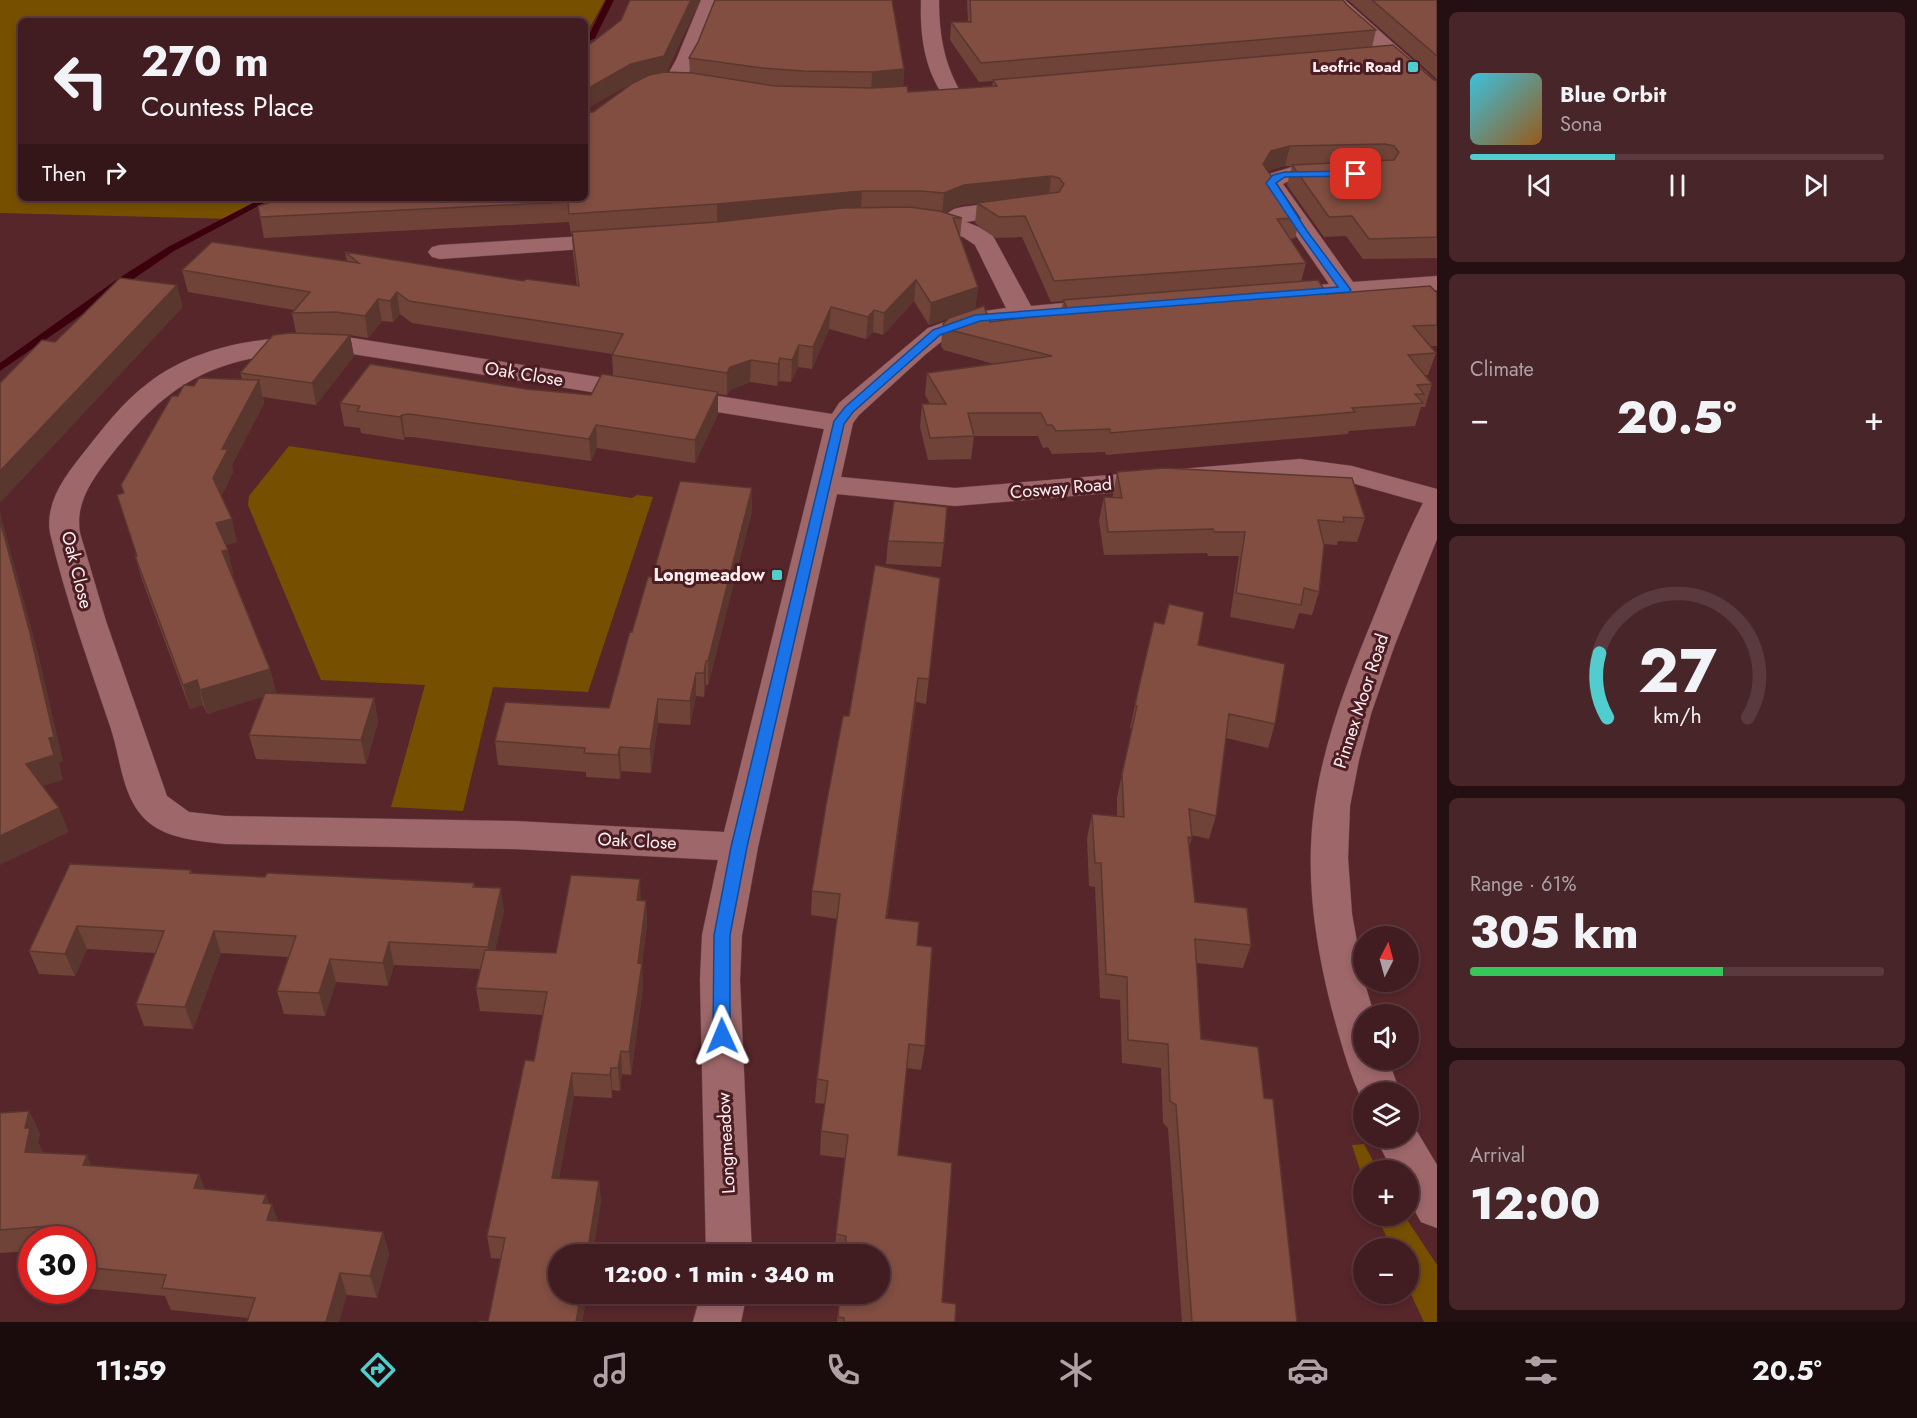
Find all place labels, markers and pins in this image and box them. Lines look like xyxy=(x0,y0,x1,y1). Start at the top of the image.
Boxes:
place label: Leofric Road xyxy=(1312,56,1401,78)
marker: Leofric Road xyxy=(1406,60,1420,74)
pin xyxy=(1330,148,1381,199)
place label: Longmeadow xyxy=(654,562,765,588)
marker: Longmeadow xyxy=(770,568,784,582)

